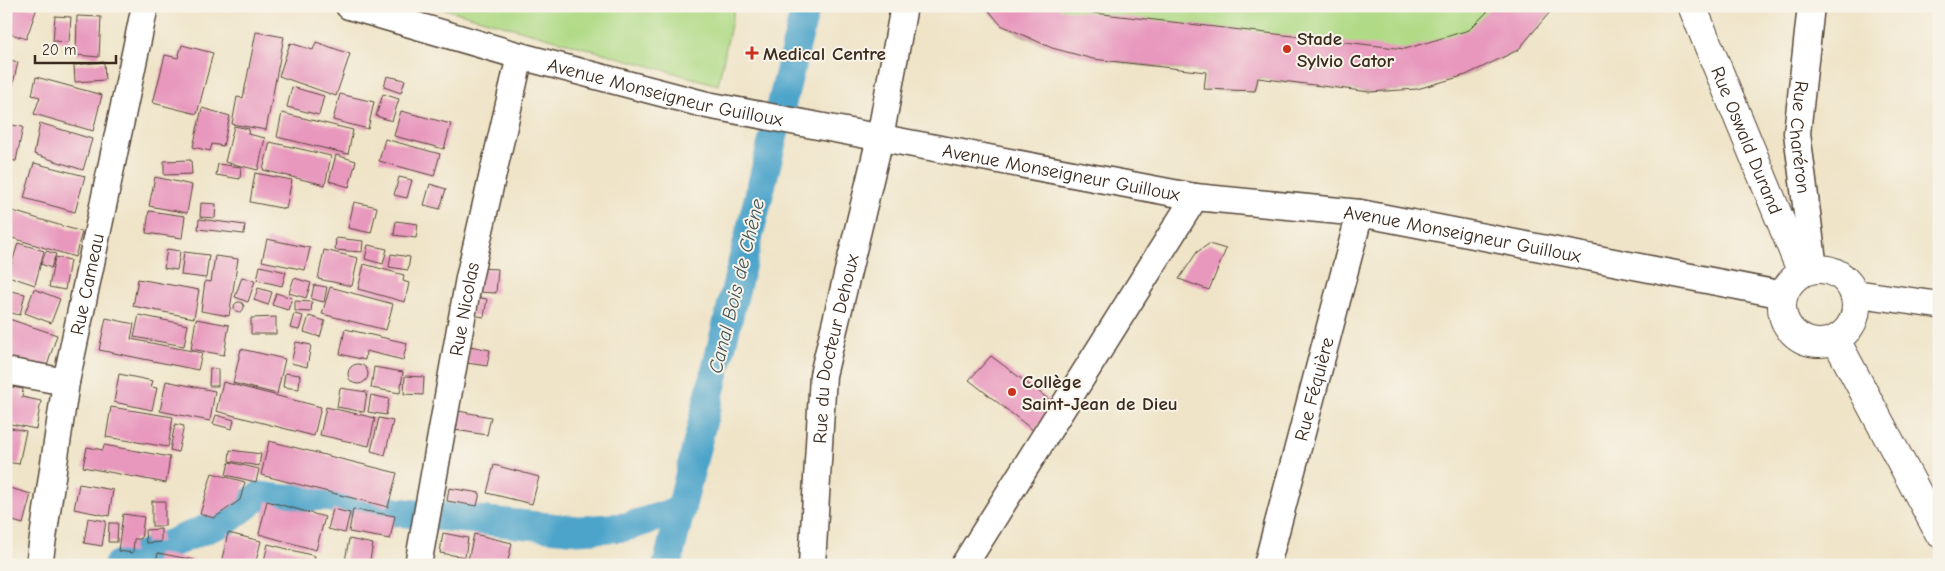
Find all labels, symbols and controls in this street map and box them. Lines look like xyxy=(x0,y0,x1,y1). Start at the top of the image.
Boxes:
place label: Stade Sylvio Cator xyxy=(1297,28,1395,72)
scale bar xyxy=(35,32,116,64)
text: 20 m xyxy=(42,41,76,59)
place label: Medical Centre xyxy=(763,43,886,65)
marker: Stade Sylvio Cator xyxy=(1281,43,1293,55)
marker: Medical Centre xyxy=(745,46,759,60)
street label: Avenue Monseigneur Guilloux xyxy=(545,54,786,131)
street label: Rue Oswald Durand xyxy=(1706,63,1787,218)
street label: Rue Charéron xyxy=(1785,80,1814,195)
street label: Avenue Monseigneur Guilloux xyxy=(941,140,1183,206)
water label: Canal Bois de Chêne xyxy=(704,196,769,376)
street label: Avenue Monseigneur Guilloux xyxy=(1343,201,1583,268)
street label: Rue Cameau xyxy=(66,232,109,337)
street label: Rue du Docteur Dehoux xyxy=(809,251,864,444)
street label: Rue Nicolas xyxy=(445,260,484,358)
street label: Rue Féquière xyxy=(1290,335,1339,444)
place label: Collège Saint-Jean de Dieu xyxy=(1022,371,1178,415)
marker: Collège Saint-Jean de Dieu xyxy=(1006,386,1018,398)

